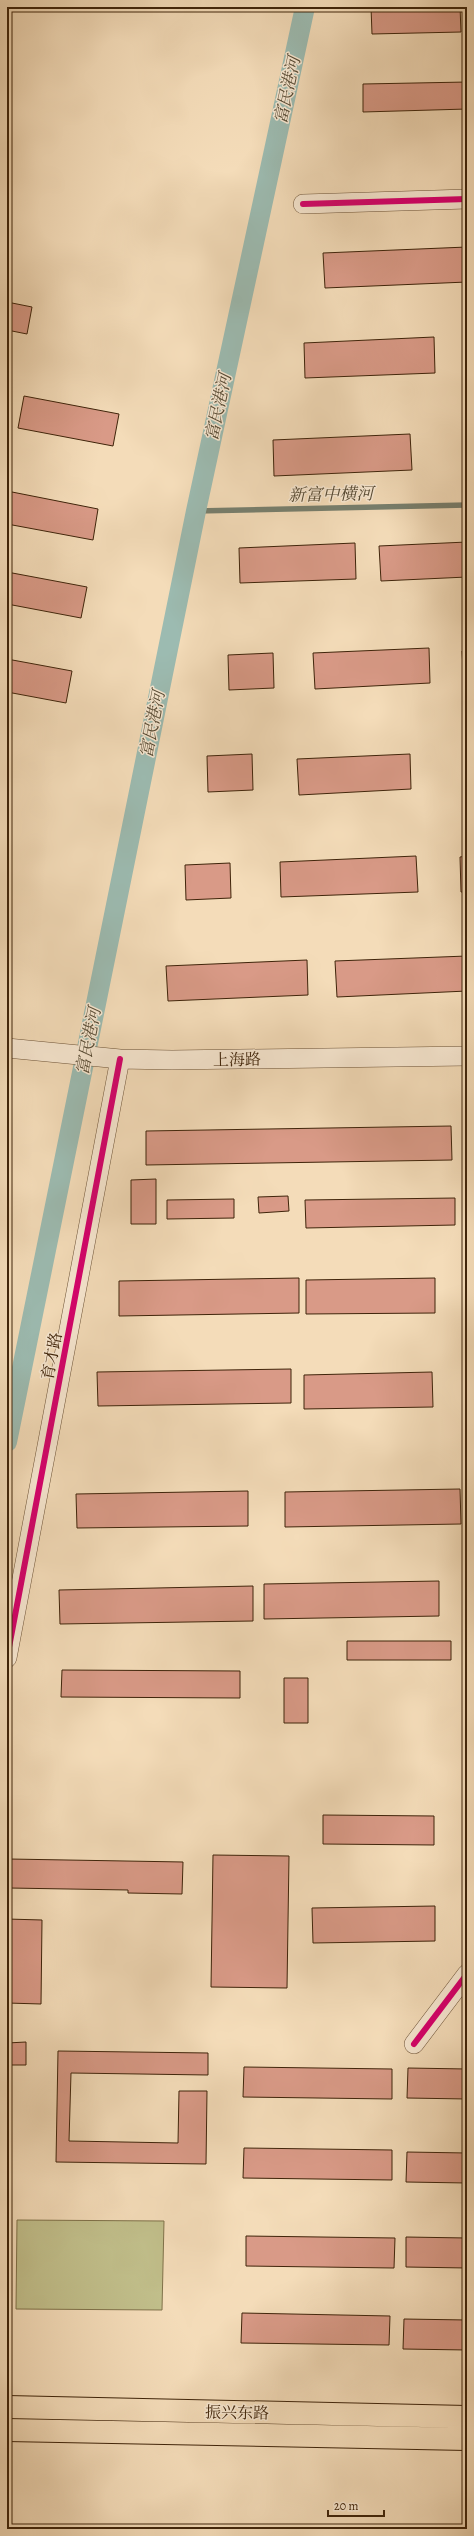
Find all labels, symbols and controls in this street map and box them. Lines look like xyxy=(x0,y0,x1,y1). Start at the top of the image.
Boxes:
water label: 富民港河 xyxy=(269,52,306,126)
water label: 富民港河 xyxy=(200,369,237,443)
water label: 新富中横河 xyxy=(288,482,377,507)
water label: 富民港河 xyxy=(135,686,171,760)
water label: 富民港河 xyxy=(71,1003,107,1077)
street label: 上海路 xyxy=(213,1049,261,1071)
street label: 育才路 xyxy=(37,1331,67,1382)
street label: 振兴东路 xyxy=(205,2401,269,2425)
scale bar xyxy=(328,2492,384,2518)
text: 20 m xyxy=(334,2498,358,2514)

